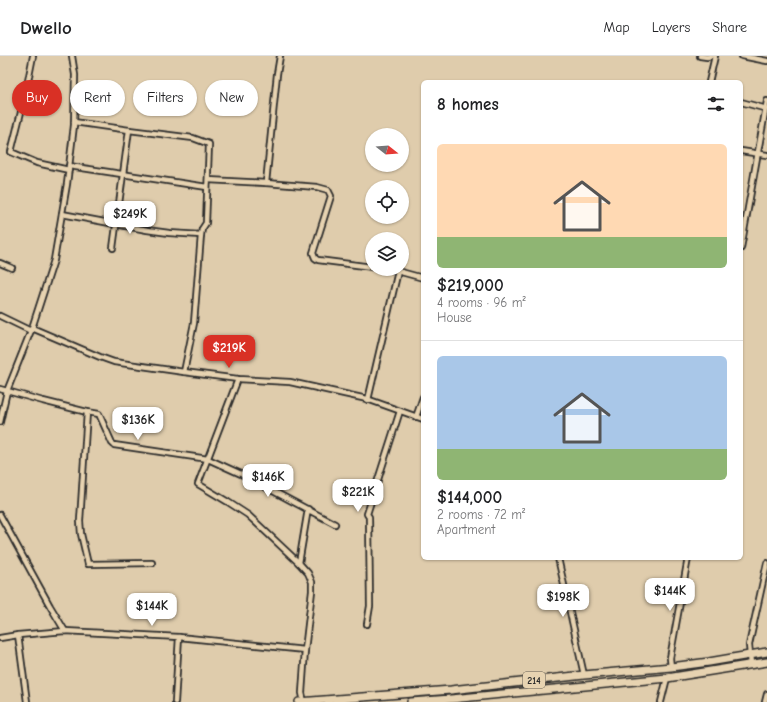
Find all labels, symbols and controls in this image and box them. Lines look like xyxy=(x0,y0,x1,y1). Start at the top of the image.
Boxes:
text: Dwello xyxy=(20,17,72,39)
text: Map xyxy=(603,19,630,36)
text: Layers xyxy=(652,19,690,36)
text: Share xyxy=(712,19,747,36)
chip: Buy xyxy=(12,80,62,116)
chip: Rent xyxy=(70,80,125,116)
chip: Filters xyxy=(133,80,197,116)
chip: New xyxy=(205,80,258,116)
icon: filters xyxy=(705,93,727,115)
text: 8 homes xyxy=(437,95,499,114)
north arrow xyxy=(365,128,409,172)
map controls xyxy=(365,128,409,276)
icon: home xyxy=(546,170,618,242)
button: locate xyxy=(365,180,409,224)
pin: $249K xyxy=(102,201,158,235)
text: $249K xyxy=(113,206,147,221)
button: layers xyxy=(365,232,409,276)
text: $219,000 xyxy=(437,276,504,295)
text: 4 rooms · 96 m² xyxy=(437,295,526,310)
text: House xyxy=(437,310,472,325)
pin: $219K xyxy=(201,335,257,369)
text: $219K xyxy=(212,340,246,355)
icon: home xyxy=(546,382,618,454)
pin: $136K xyxy=(110,407,166,441)
text: $136K xyxy=(121,412,155,427)
pin: $146K xyxy=(240,464,296,498)
text: $146K xyxy=(251,469,285,484)
pin: $221K xyxy=(330,479,386,513)
text: $221K xyxy=(341,484,375,499)
text: $144,000 xyxy=(437,488,502,507)
text: 2 rooms · 72 m² xyxy=(437,507,525,522)
text: Apartment xyxy=(437,522,495,537)
pin: $144K xyxy=(642,578,698,612)
text: $144K xyxy=(654,583,686,598)
pin: $198K xyxy=(535,584,591,618)
text: $198K xyxy=(546,589,580,604)
pin: $144K xyxy=(124,593,180,627)
text: $144K xyxy=(136,598,168,613)
road number: 214 xyxy=(523,672,545,688)

